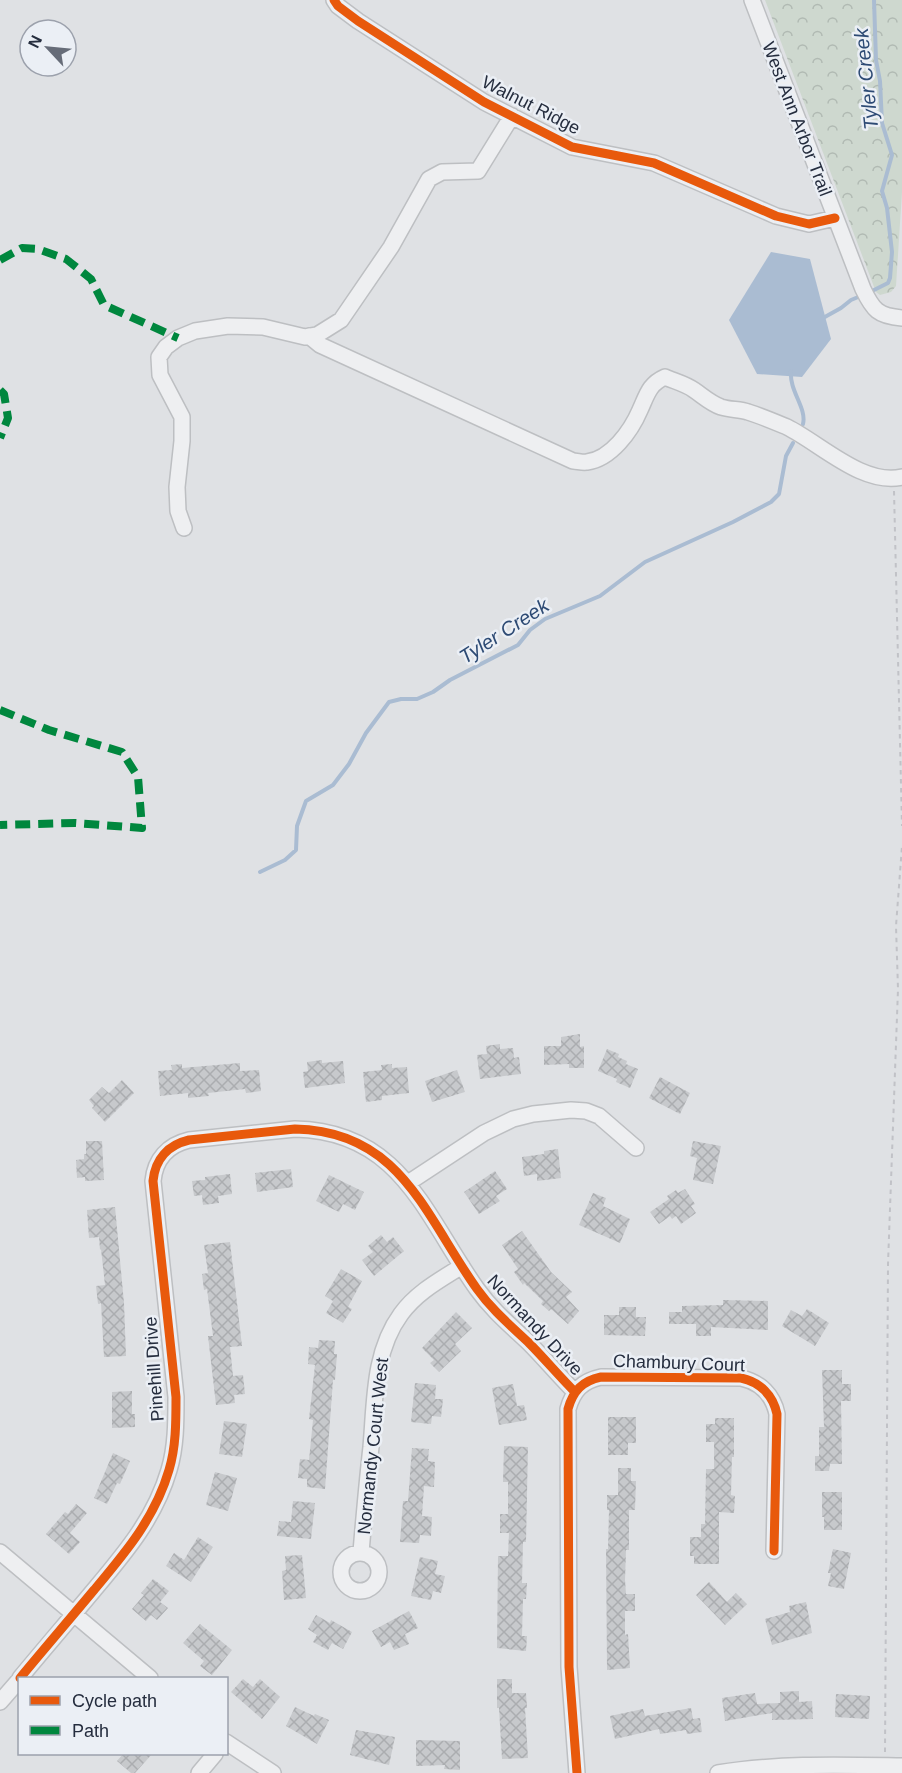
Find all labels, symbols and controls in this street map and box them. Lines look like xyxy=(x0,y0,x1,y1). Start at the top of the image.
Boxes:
north arrow xyxy=(18,18,78,78)
water label: Tyler Creek xyxy=(850,26,882,131)
text: N xyxy=(25,33,45,51)
street label: West Ann Arbor Trail xyxy=(758,39,836,199)
street label: Walnut Ridge xyxy=(479,72,583,138)
water label: Tyler Creek xyxy=(455,593,554,668)
street label: Normandy Drive xyxy=(483,1271,587,1379)
street label: Pinehill Drive xyxy=(140,1316,168,1422)
street label: Chambury Court xyxy=(613,1351,745,1375)
street label: Normandy Court West xyxy=(354,1357,392,1535)
legend xyxy=(18,1677,228,1755)
text: Cycle path xyxy=(72,1691,157,1711)
text: Path xyxy=(72,1721,109,1741)

